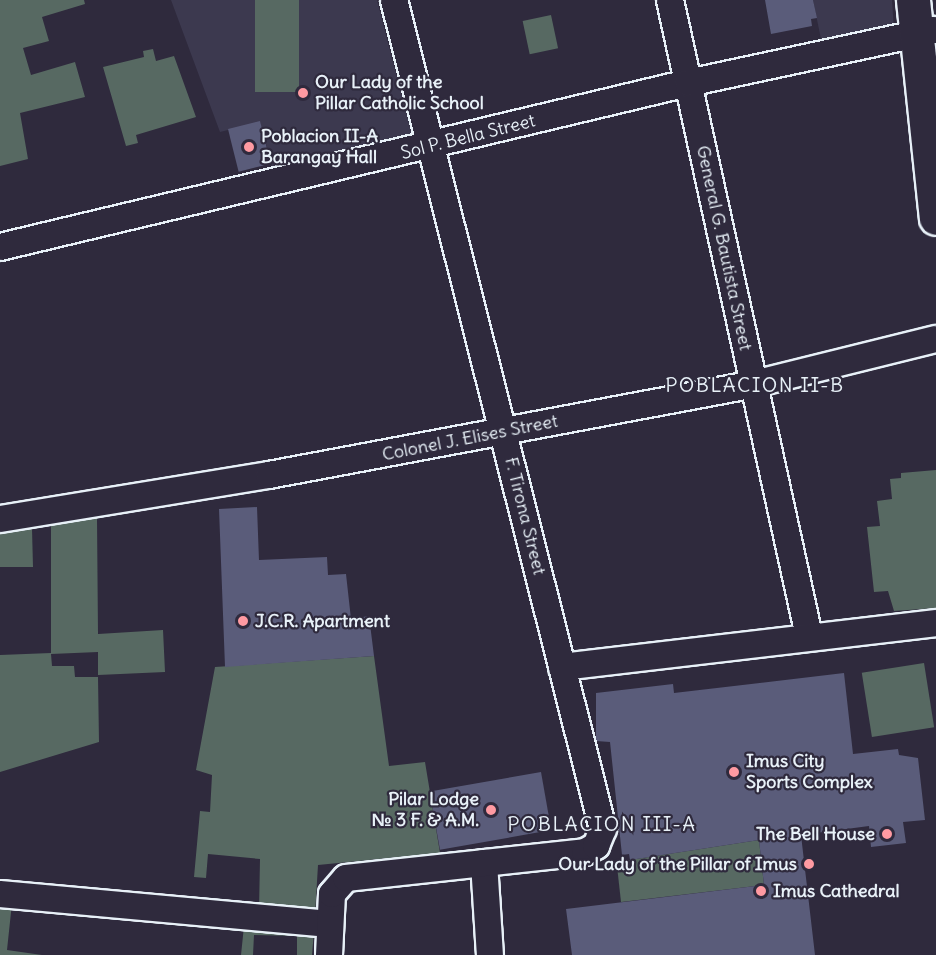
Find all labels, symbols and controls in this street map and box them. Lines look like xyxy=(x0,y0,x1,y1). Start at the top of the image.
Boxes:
place label: Our Lady of the Pillar Catholic School xyxy=(315,72,484,115)
marker: Our Lady of the Pillar Catholic School xyxy=(296,86,310,100)
street label: Sol P. Bella Street xyxy=(399,110,537,164)
place label: Poblacion II-A Barangay Hall xyxy=(261,126,378,168)
marker: Poblacion II-A Barangay Hall xyxy=(242,140,256,154)
street label: General G. Bautista Street xyxy=(692,144,756,352)
district label: POBLACION II-B xyxy=(665,372,845,396)
street label: Colonel J. Elises Street xyxy=(380,410,560,466)
street label: F. Tirona Street xyxy=(500,455,550,577)
place label: J.C.R. Apartment xyxy=(255,610,390,632)
marker: J.C.R. Apartment xyxy=(236,614,250,628)
place label: Imus City Sports Complex xyxy=(746,751,873,794)
marker: Imus City Sports Complex xyxy=(727,765,741,779)
place label: Pilar Lodge № 3 F. & A.M. xyxy=(372,789,479,832)
marker: Pilar Lodge № 3 F. & A.M. xyxy=(484,803,498,817)
district label: POBLACION III-A xyxy=(507,811,697,835)
place label: The Bell House xyxy=(756,823,875,845)
marker: The Bell House xyxy=(880,827,894,841)
place label: Our Lady of the Pillar of Imus xyxy=(558,853,797,875)
marker: Our Lady of the Pillar of Imus xyxy=(802,857,816,871)
place label: Imus Cathedral xyxy=(773,880,900,902)
marker: Imus Cathedral xyxy=(754,884,768,898)

